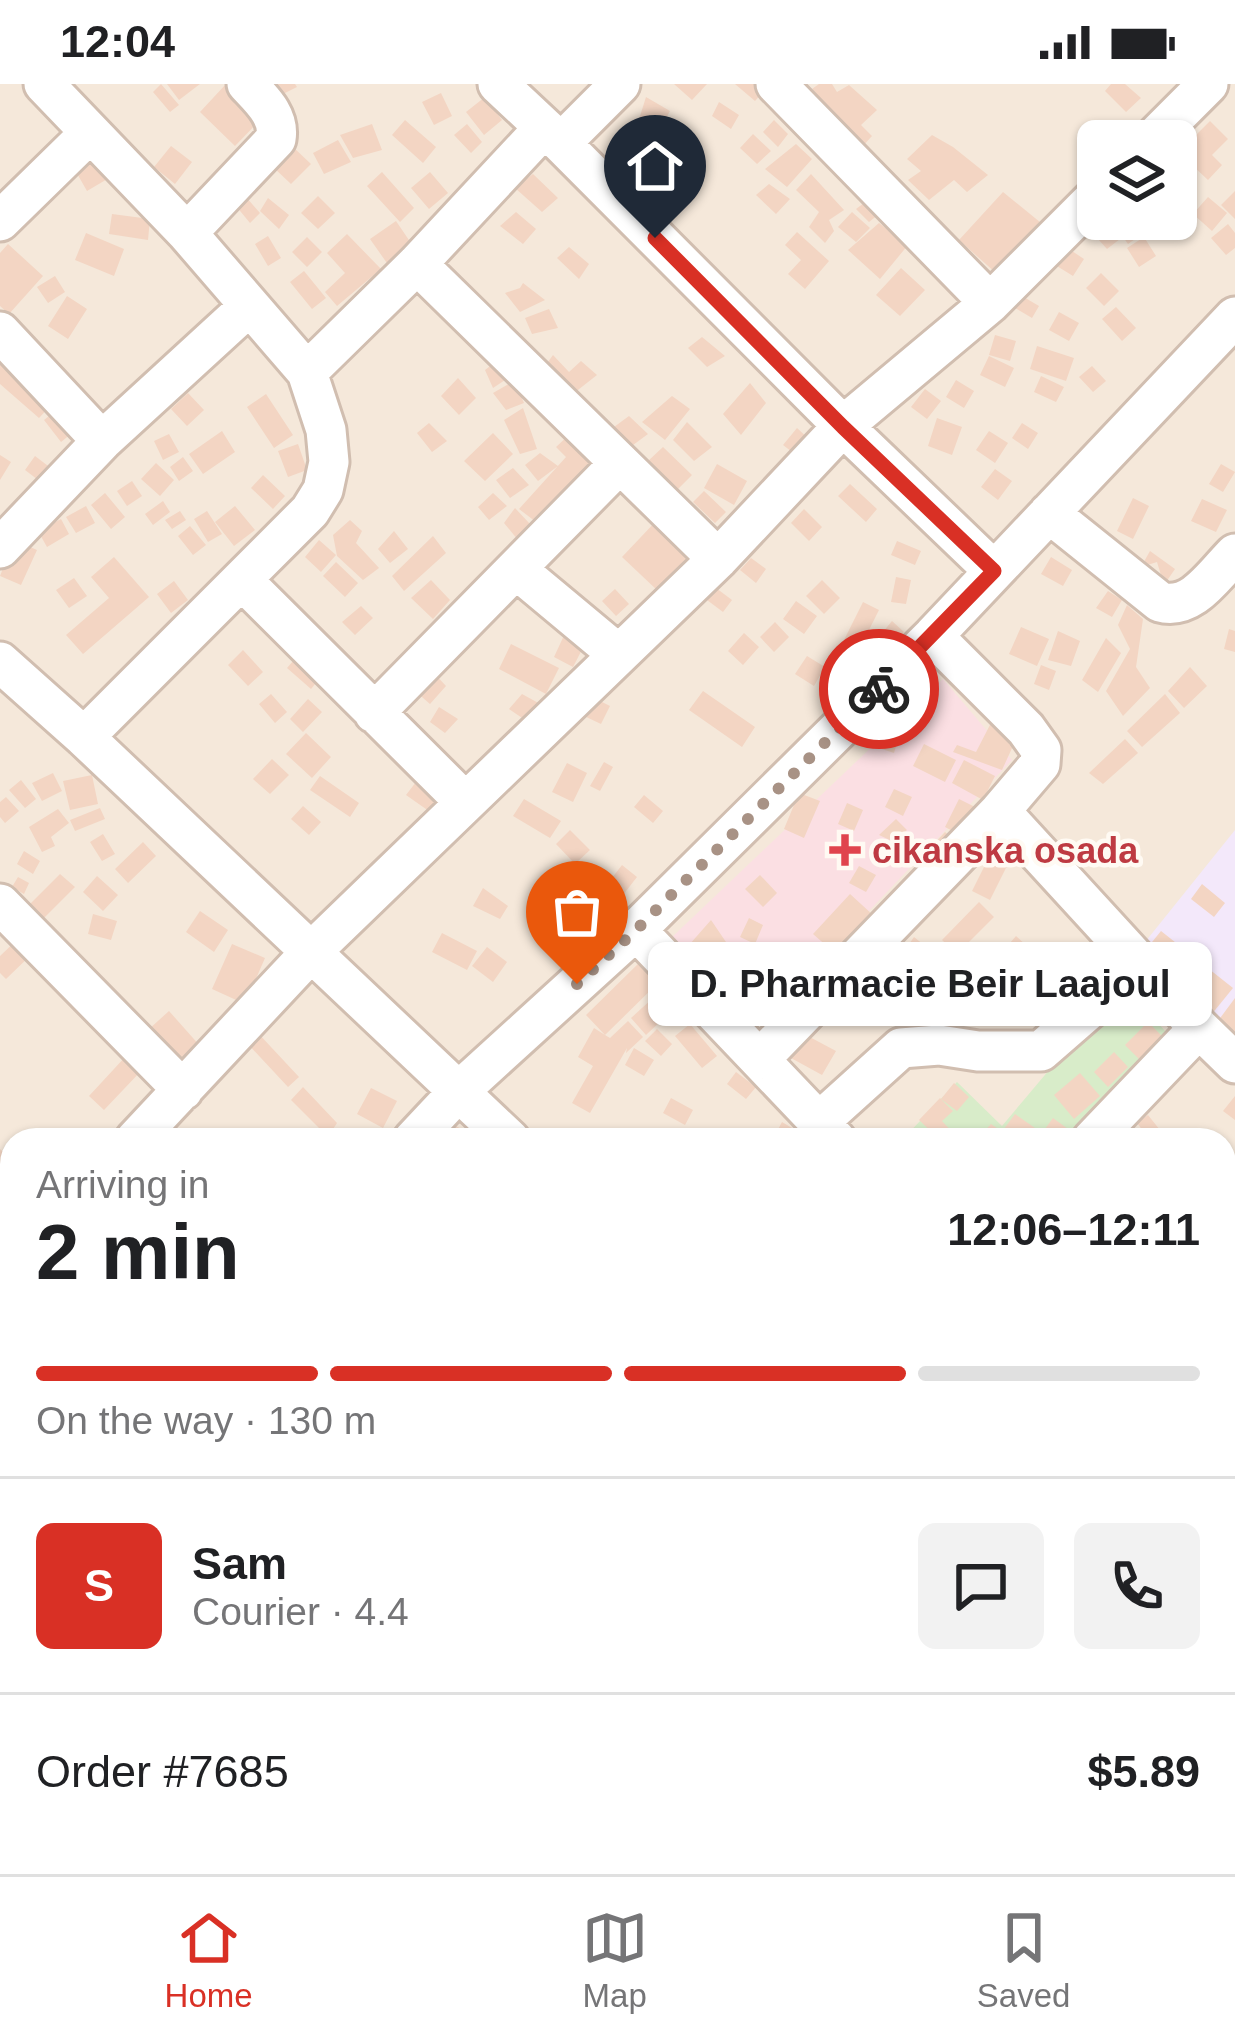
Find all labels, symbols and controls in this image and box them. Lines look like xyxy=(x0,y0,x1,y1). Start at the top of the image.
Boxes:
text: 12:04 xyxy=(60,16,175,67)
pin xyxy=(604,115,706,238)
map controls xyxy=(1077,120,1197,240)
button: layers xyxy=(1077,120,1197,240)
icon: home xyxy=(622,133,688,199)
courier xyxy=(819,629,939,749)
icon: bike xyxy=(846,656,912,722)
place label: cikanska osada xyxy=(872,830,1139,871)
marker: cikanska osada xyxy=(829,834,861,866)
pin xyxy=(526,861,628,984)
icon: bag xyxy=(544,879,610,945)
callout: D. Pharmacie Beir Laajoul xyxy=(649,942,1213,1026)
text: D. Pharmacie Beir Laajoul xyxy=(689,962,1171,1005)
text: Arriving in xyxy=(36,1163,209,1206)
text: 12:06–12:11 xyxy=(947,1204,1200,1255)
text: 2 min xyxy=(36,1208,240,1296)
text: On the way · 130 m xyxy=(36,1399,376,1442)
button: chat xyxy=(918,1523,1044,1649)
button: phone xyxy=(1074,1523,1200,1649)
text: Sam xyxy=(192,1538,287,1589)
text: S xyxy=(84,1560,114,1611)
text: Courier · 4.4 xyxy=(192,1590,409,1633)
text: Order #7685 xyxy=(36,1746,289,1797)
text: $5.89 xyxy=(1087,1746,1200,1797)
tab: Home xyxy=(165,1905,253,2015)
tab: Map xyxy=(582,1905,648,2015)
tab: Saved xyxy=(977,1905,1070,2015)

